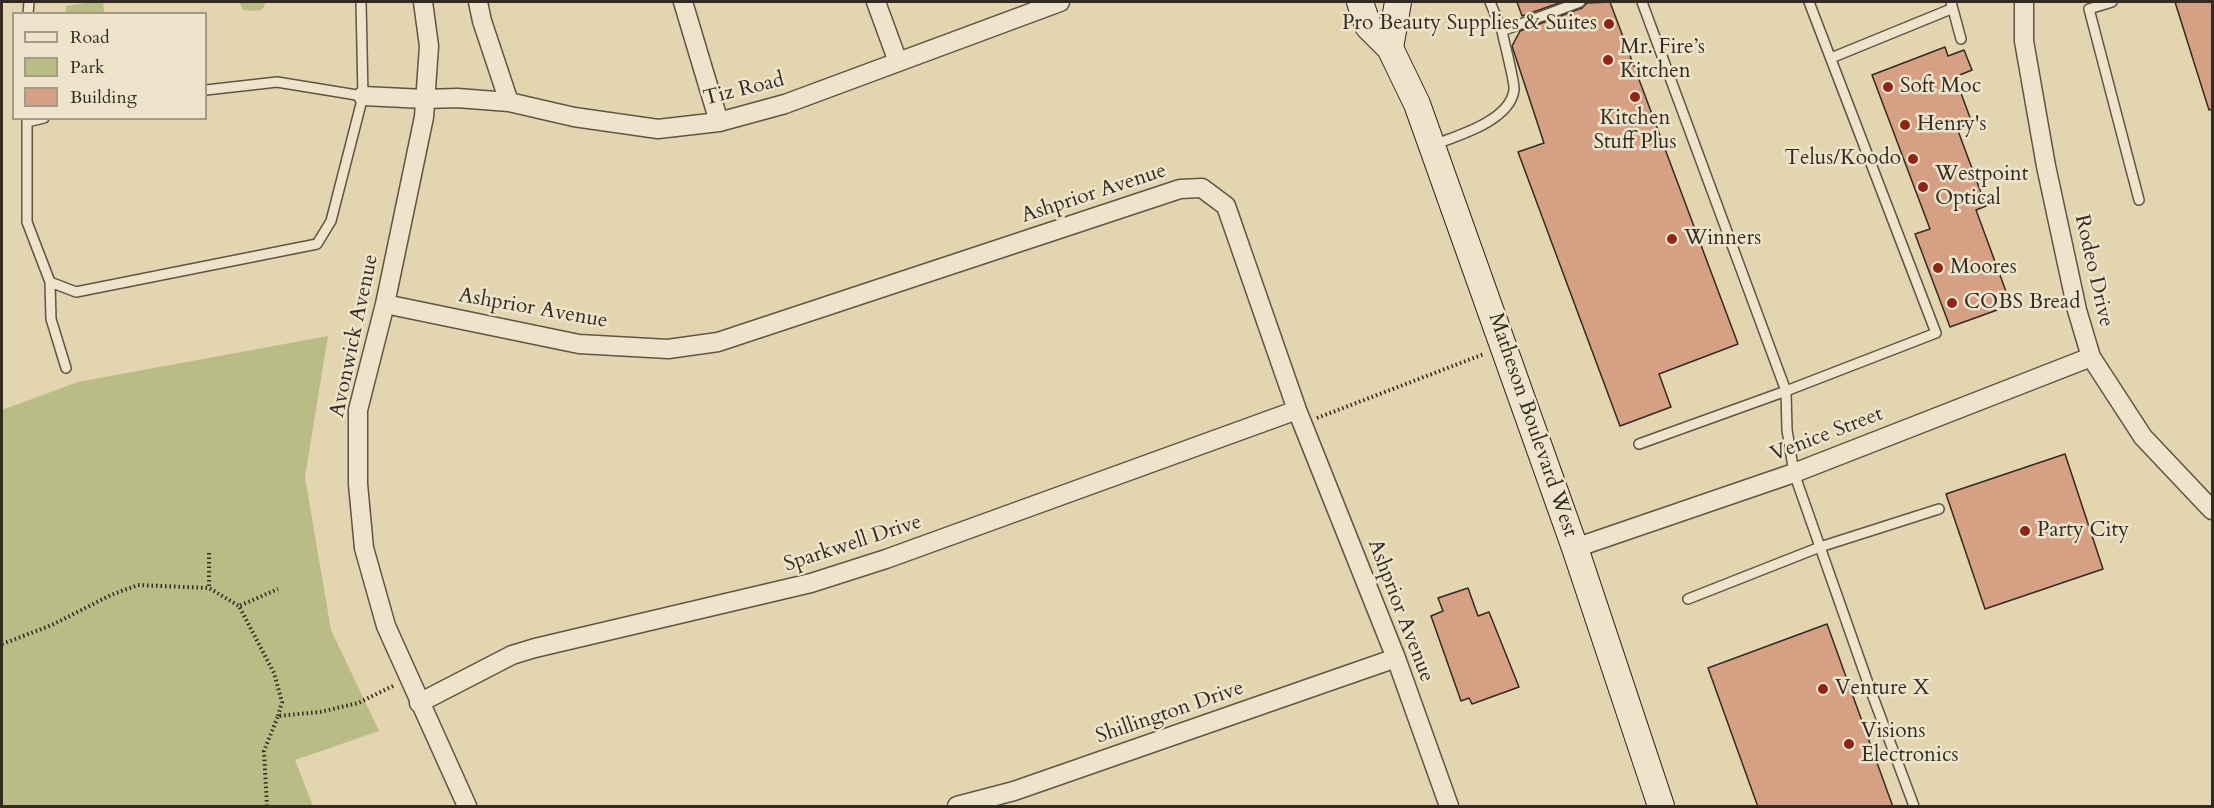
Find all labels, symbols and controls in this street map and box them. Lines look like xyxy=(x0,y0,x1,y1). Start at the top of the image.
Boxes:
place label: Pro Beauty Supplies & Suites xyxy=(1342,11,1597,37)
legend xyxy=(12,12,207,120)
marker: Pro Beauty Supplies & Suites xyxy=(1602,17,1616,31)
text: Road xyxy=(70,25,110,50)
place label: Mr. Fire’s Kitchen xyxy=(1620,35,1705,85)
marker: Mr. Fire’s Kitchen xyxy=(1601,53,1615,67)
text: Park xyxy=(70,55,105,80)
street label: Tiz Road xyxy=(701,68,787,112)
place label: Soft Moc xyxy=(1900,74,1981,100)
marker: Soft Moc xyxy=(1881,80,1895,94)
text: Building xyxy=(70,85,137,110)
marker: Kitchen Stuff Plus xyxy=(1628,90,1642,104)
place label: Kitchen Stuff Plus xyxy=(1593,106,1677,156)
place label: Henry's xyxy=(1917,112,1987,138)
marker: Henry's xyxy=(1898,118,1912,132)
place label: Telus/Koodo xyxy=(1785,146,1901,172)
marker: Telus/Koodo xyxy=(1906,152,1920,166)
street label: Ashprior Avenue xyxy=(1018,159,1170,229)
place label: Westpoint Optical xyxy=(1935,162,2028,212)
marker: Westpoint Optical xyxy=(1916,180,1930,194)
street label: Rodeo Drive xyxy=(2068,212,2118,330)
place label: Winners xyxy=(1684,226,1761,252)
marker: Winners xyxy=(1665,232,1679,246)
street label: Avonwick Avenue xyxy=(325,252,385,420)
place label: Moores xyxy=(1950,255,2017,281)
marker: Moores xyxy=(1931,261,1945,275)
street label: Ashprior Avenue xyxy=(456,283,610,335)
place label: COBS Bread xyxy=(1964,290,2080,316)
marker: COBS Bread xyxy=(1945,296,1959,310)
street label: Matheson Boulevard West xyxy=(1482,310,1582,540)
street label: Venice Street xyxy=(1767,402,1887,468)
street label: Sparkwell Drive xyxy=(781,510,925,578)
place label: Party City xyxy=(2037,518,2129,544)
marker: Party City xyxy=(2018,524,2032,538)
street label: Ashprior Avenue xyxy=(1361,536,1439,686)
street label: Shillington Drive xyxy=(1093,676,1247,750)
place label: Venture X xyxy=(1835,676,1929,702)
marker: Venture X xyxy=(1816,682,1830,696)
place label: Visions Electronics xyxy=(1861,719,1959,769)
marker: Visions Electronics xyxy=(1842,737,1856,751)

